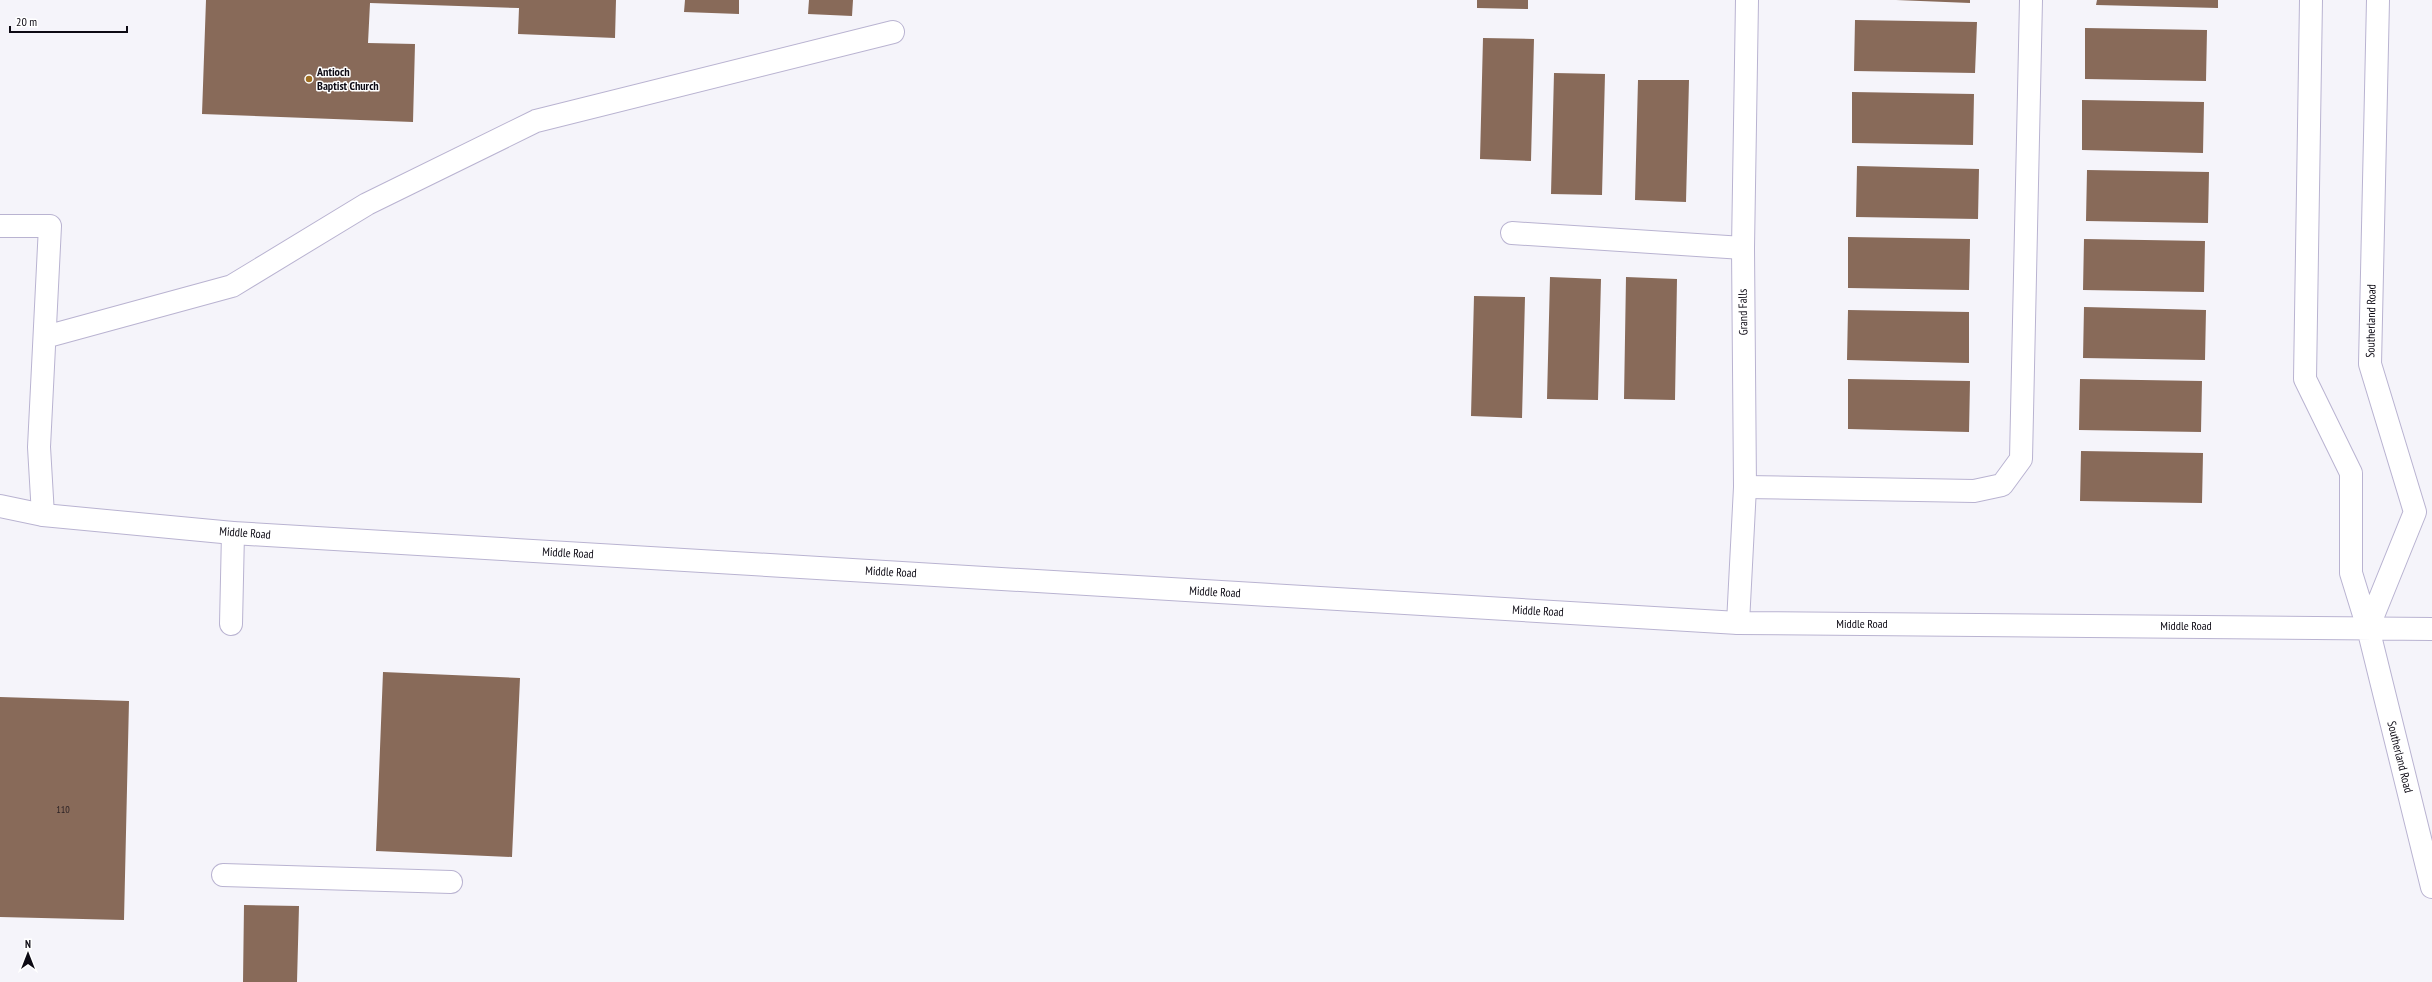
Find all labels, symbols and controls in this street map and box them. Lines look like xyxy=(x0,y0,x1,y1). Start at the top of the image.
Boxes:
scale bar xyxy=(10,8,127,34)
text: 20 m xyxy=(16,14,37,29)
place label: Antioch Baptist Church xyxy=(316,64,379,93)
marker: Antioch Baptist Church xyxy=(304,74,314,84)
street label: Southerland Road xyxy=(2362,284,2379,358)
street label: Grand Falls xyxy=(1735,289,1750,335)
street label: Middle Road xyxy=(219,523,271,542)
street label: Middle Road xyxy=(542,544,594,561)
street label: Middle Road xyxy=(865,563,917,580)
street label: Middle Road xyxy=(1189,583,1241,600)
street label: Middle Road xyxy=(1512,602,1564,619)
street label: Middle Road xyxy=(1836,616,1888,631)
street label: Middle Road xyxy=(2160,618,2212,633)
street label: Southerland Road xyxy=(2384,719,2417,794)
house number: 110 xyxy=(56,803,70,816)
north arrow xyxy=(8,934,48,974)
text: N xyxy=(25,937,31,951)

